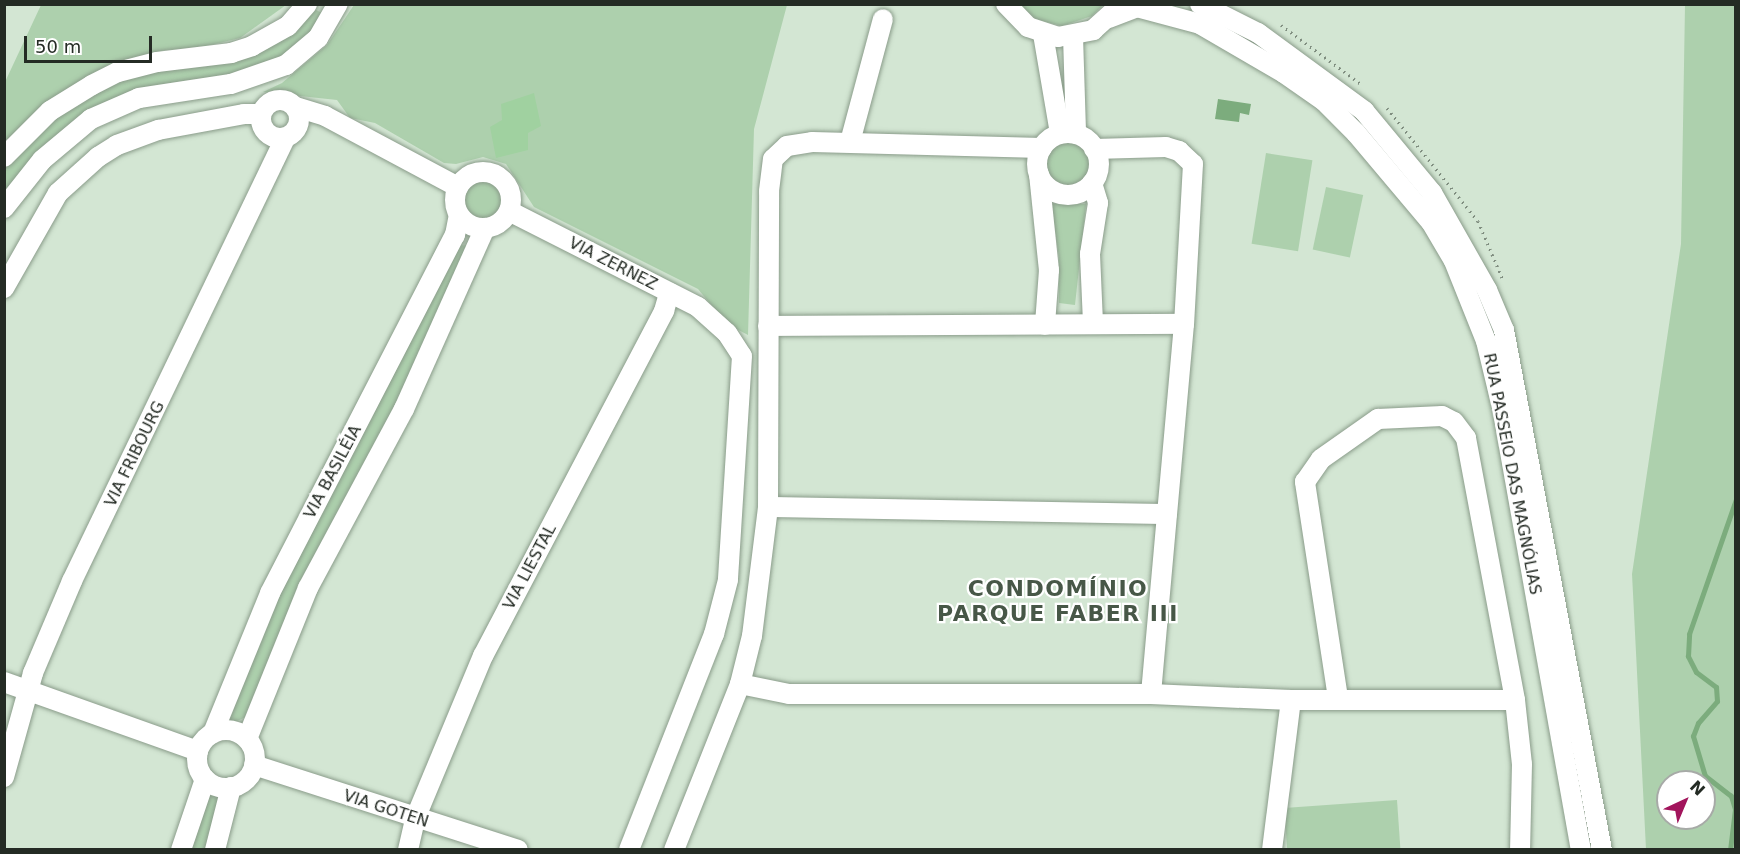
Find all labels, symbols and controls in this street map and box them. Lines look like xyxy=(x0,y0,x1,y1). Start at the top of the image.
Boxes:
scale bar xyxy=(27,24,154,62)
text: 50 m xyxy=(35,36,81,57)
street label: VIA ZERNEZ xyxy=(565,233,661,295)
street label: RUA PASSEIO DAS MAGNÓLIAS xyxy=(1479,352,1545,596)
street label: VIA FRIBOURG xyxy=(101,398,169,510)
street label: VIA BASILÉIA xyxy=(300,422,366,522)
street label: VIA LIESTAL xyxy=(499,521,561,613)
district label: CONDOMÍNIO PARQUE FABER III xyxy=(937,575,1179,626)
north arrow xyxy=(1656,770,1716,830)
text: N xyxy=(1686,777,1709,800)
street label: VIA GOTEN xyxy=(341,786,431,832)

